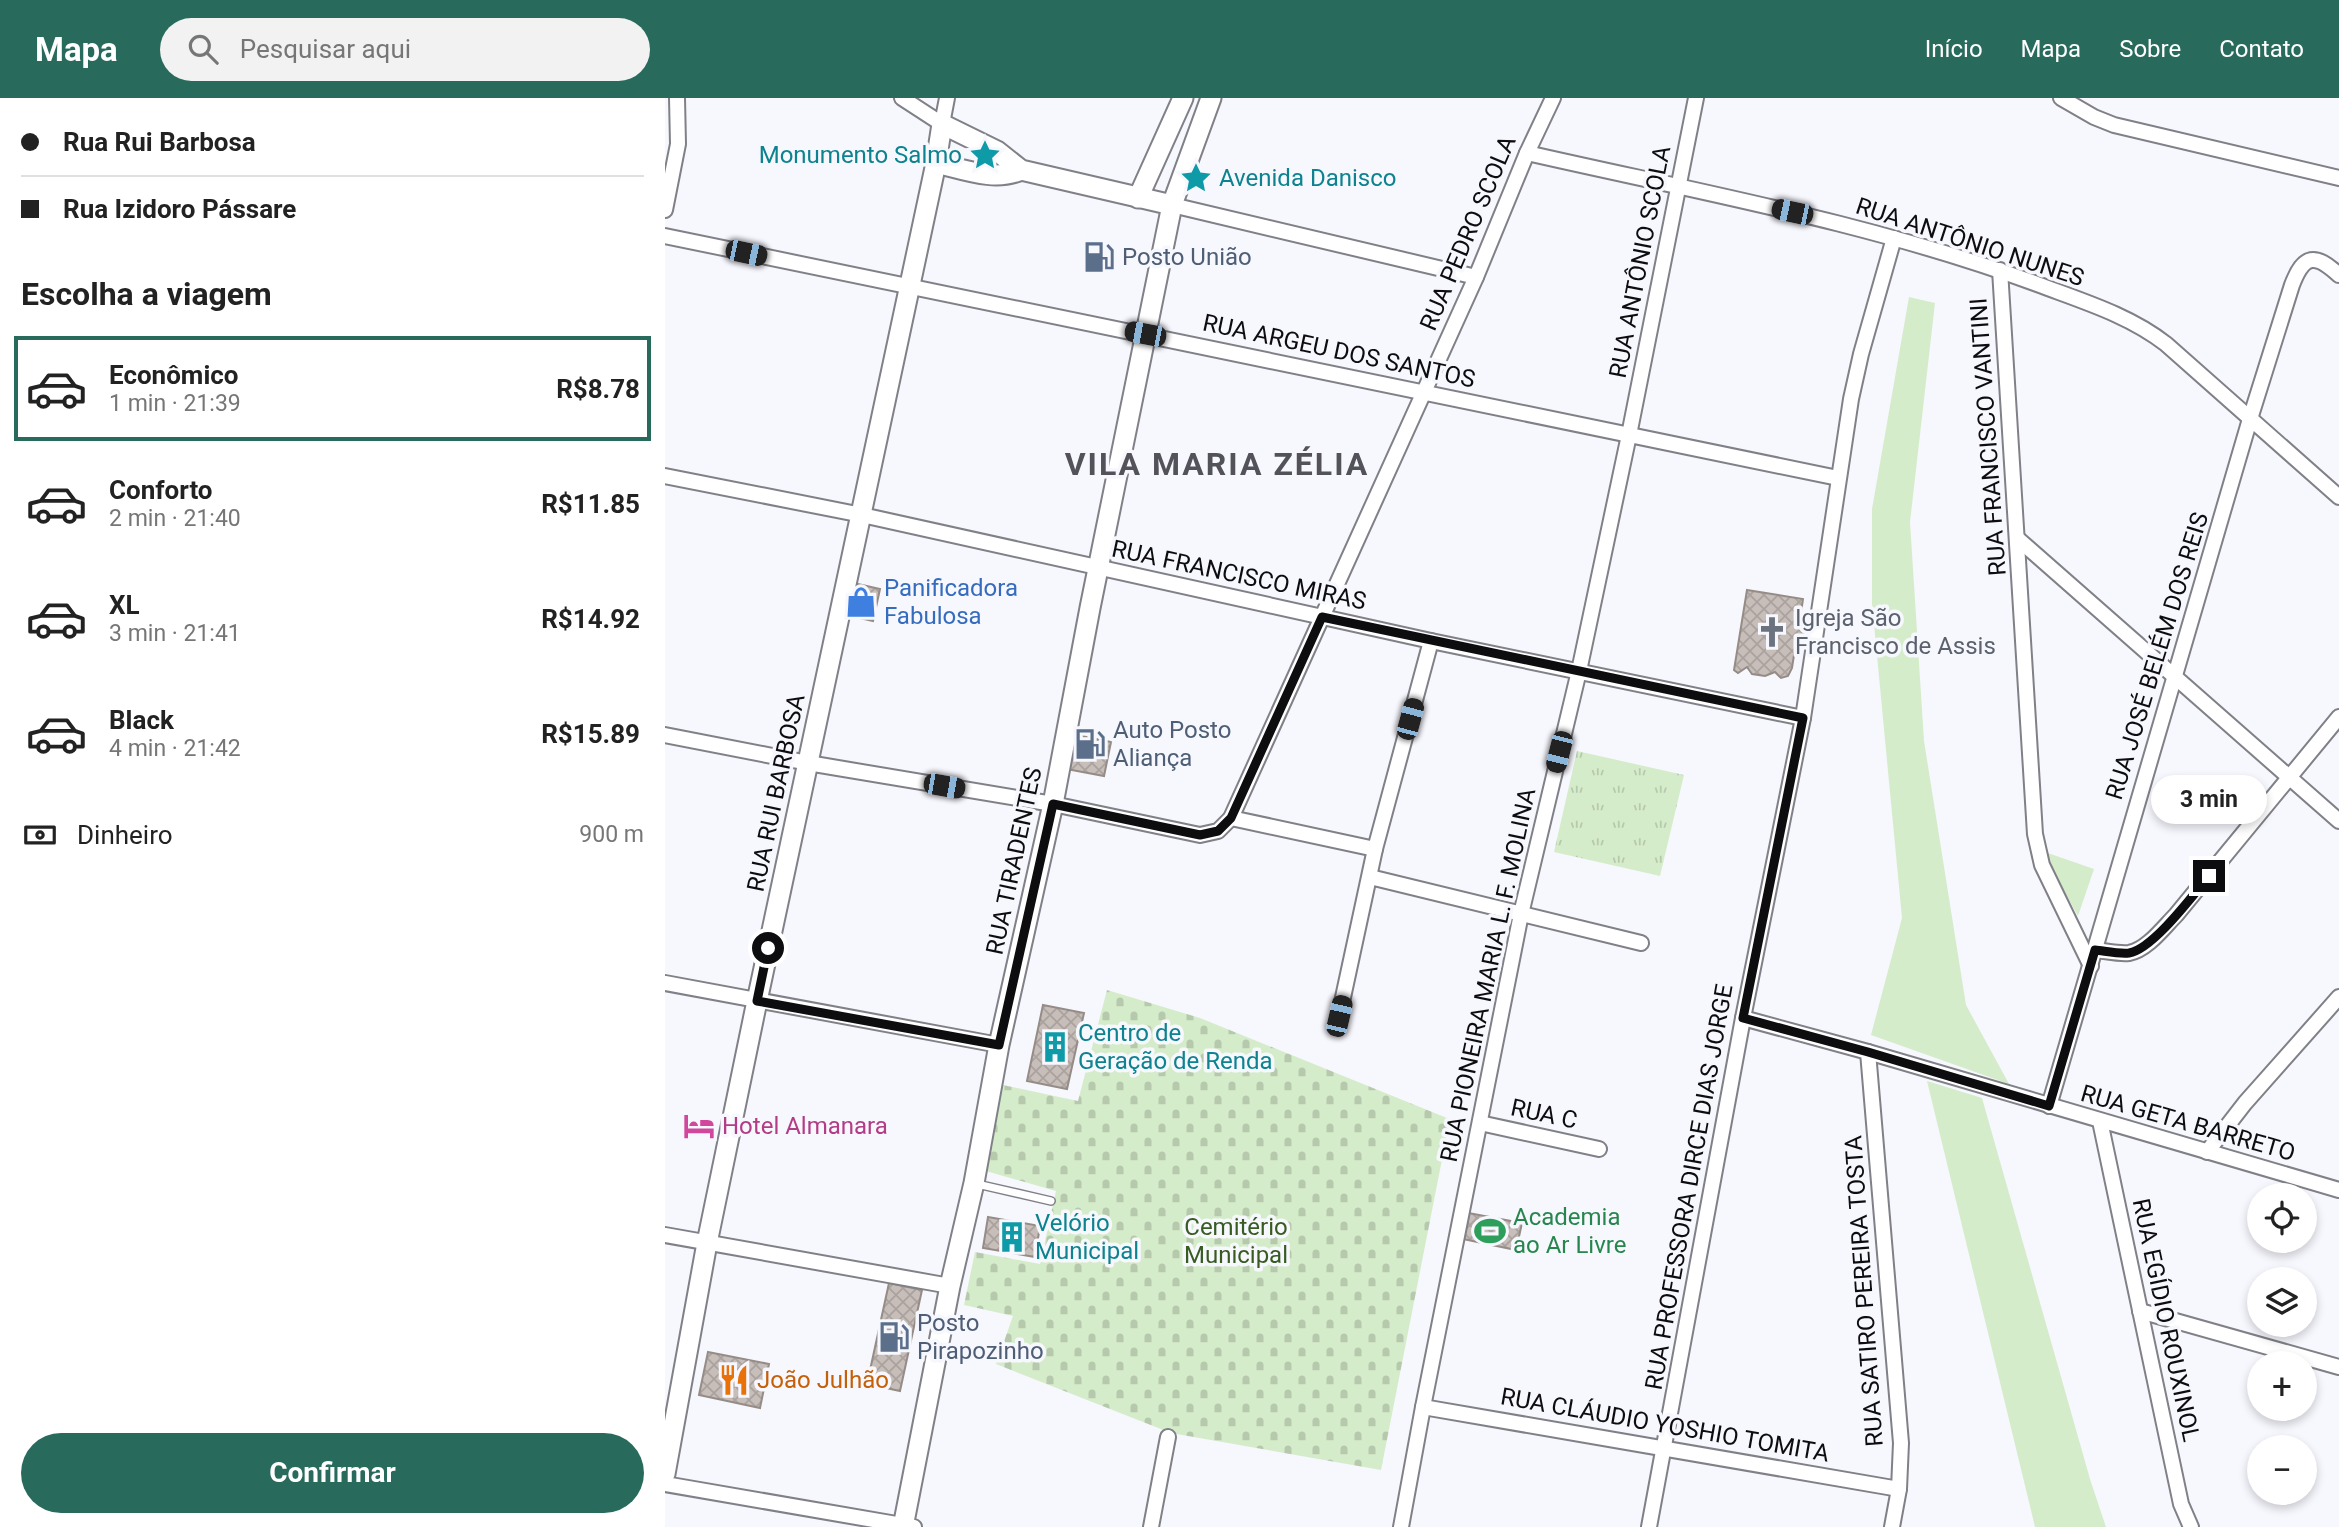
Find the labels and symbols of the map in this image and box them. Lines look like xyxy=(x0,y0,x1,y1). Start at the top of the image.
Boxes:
street label: RUA PEDRO SCOLA xyxy=(1414,131,1522,335)
place icon: Monumento Salmo xyxy=(968,138,1002,172)
place label: Monumento Salmo xyxy=(759,141,962,169)
street label: RUA ANTÔNIO SCOLA xyxy=(1604,143,1676,380)
place icon: Avenida Danisco xyxy=(1179,161,1213,195)
place label: Avenida Danisco xyxy=(1219,164,1396,192)
street label: RUA ANTÔNIO NUNES xyxy=(1852,192,2088,292)
car xyxy=(1770,197,1815,227)
car xyxy=(724,238,769,268)
fuel station icon: Posto União xyxy=(1082,240,1116,274)
place label: Posto União xyxy=(1122,243,1252,271)
street label: RUA FRANCISCO VANTINI xyxy=(1964,297,2012,577)
street label: RUA ARGEU DOS SANTOS xyxy=(1200,308,1478,394)
car xyxy=(1123,320,1168,348)
district label: VILA MARIA ZÉLIA xyxy=(1065,445,1369,483)
street label: RUA JOSÉ BELÉM DOS REIS xyxy=(2100,509,2214,803)
street label: RUA FRANCISCO MIRAS xyxy=(1109,534,1369,616)
place label: Panificadora Fabulosa xyxy=(884,574,1018,630)
shop icon: Panificadora Fabulosa xyxy=(844,585,878,619)
place label: Igreja São Francisco de Assis xyxy=(1795,604,1996,660)
church icon: Igreja São Francisco de Assis xyxy=(1755,615,1789,649)
street label: RUA RUI BARBOSA xyxy=(741,691,811,894)
car xyxy=(1395,696,1426,742)
place label: Auto Posto Aliança xyxy=(1113,716,1231,772)
fuel station icon: Auto Posto Aliança xyxy=(1073,727,1107,761)
car xyxy=(1544,729,1575,775)
street label: RUA TIRADENTES xyxy=(980,765,1048,957)
car xyxy=(922,772,967,800)
callout: 3 min xyxy=(2151,774,2267,824)
street label: RUA PIONEIRA MARIA L. F. MOLINA xyxy=(1435,785,1541,1164)
route end xyxy=(2193,860,2225,892)
route start xyxy=(752,932,784,964)
street label: RUA PROFESSORA DIRCE DIAS JORGE xyxy=(1639,982,1739,1392)
car xyxy=(1325,993,1354,1039)
place label: Centro de Geração de Renda xyxy=(1078,1019,1273,1075)
building icon: Centro de Geração de Renda xyxy=(1038,1030,1072,1064)
street label: RUA GETA BARRETO xyxy=(2078,1079,2298,1167)
street label: RUA C xyxy=(1508,1093,1580,1135)
hotel icon: Hotel Almanara xyxy=(682,1109,716,1143)
place label: Hotel Almanara xyxy=(722,1112,888,1140)
street label: RUA SATIRO PEREIRA TOSTA xyxy=(1839,1134,1889,1447)
street label: RUA EGÍDIO ROUXINOL xyxy=(2127,1196,2205,1444)
place label: Academia ao Ar Livre xyxy=(1513,1203,1626,1259)
place label: Velório Municipal xyxy=(1035,1209,1139,1265)
park label: Cemitério Municipal xyxy=(1184,1213,1288,1269)
sports icon: Academia ao Ar Livre xyxy=(1473,1214,1507,1248)
building icon: Velório Municipal xyxy=(995,1220,1029,1254)
place label: Posto Pirapozinho xyxy=(917,1309,1044,1365)
fuel station icon: Posto Pirapozinho xyxy=(877,1320,911,1354)
restaurant icon: João Julhão xyxy=(717,1363,751,1397)
place label: João Julhão xyxy=(757,1366,889,1394)
street label: RUA CLÁUDIO YOSHIO TOMITA xyxy=(1498,1382,1832,1468)

